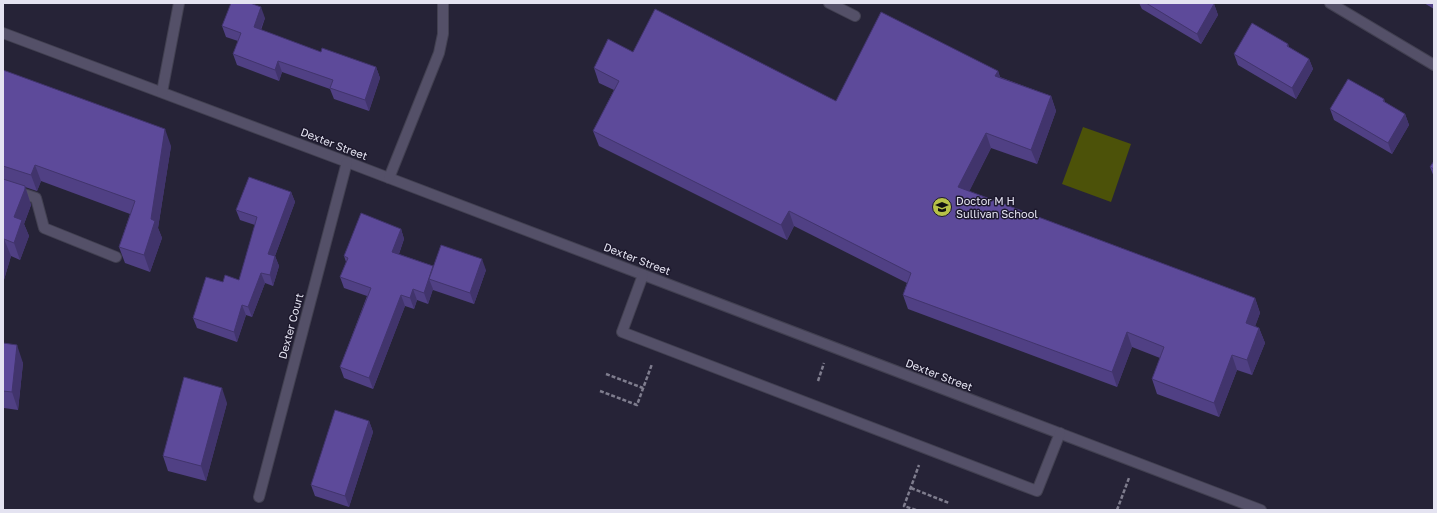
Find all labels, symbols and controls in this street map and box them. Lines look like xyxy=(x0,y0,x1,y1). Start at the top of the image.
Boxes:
street label: Dexter Street xyxy=(299,125,369,162)
place label: Doctor M H Sullivan School xyxy=(956,194,1038,220)
school or university icon: Doctor M H Sullivan School xyxy=(931,196,953,218)
street label: Dexter Street xyxy=(602,240,672,277)
street label: Dexter Court xyxy=(275,292,306,360)
street label: Dexter Street xyxy=(904,356,974,393)

